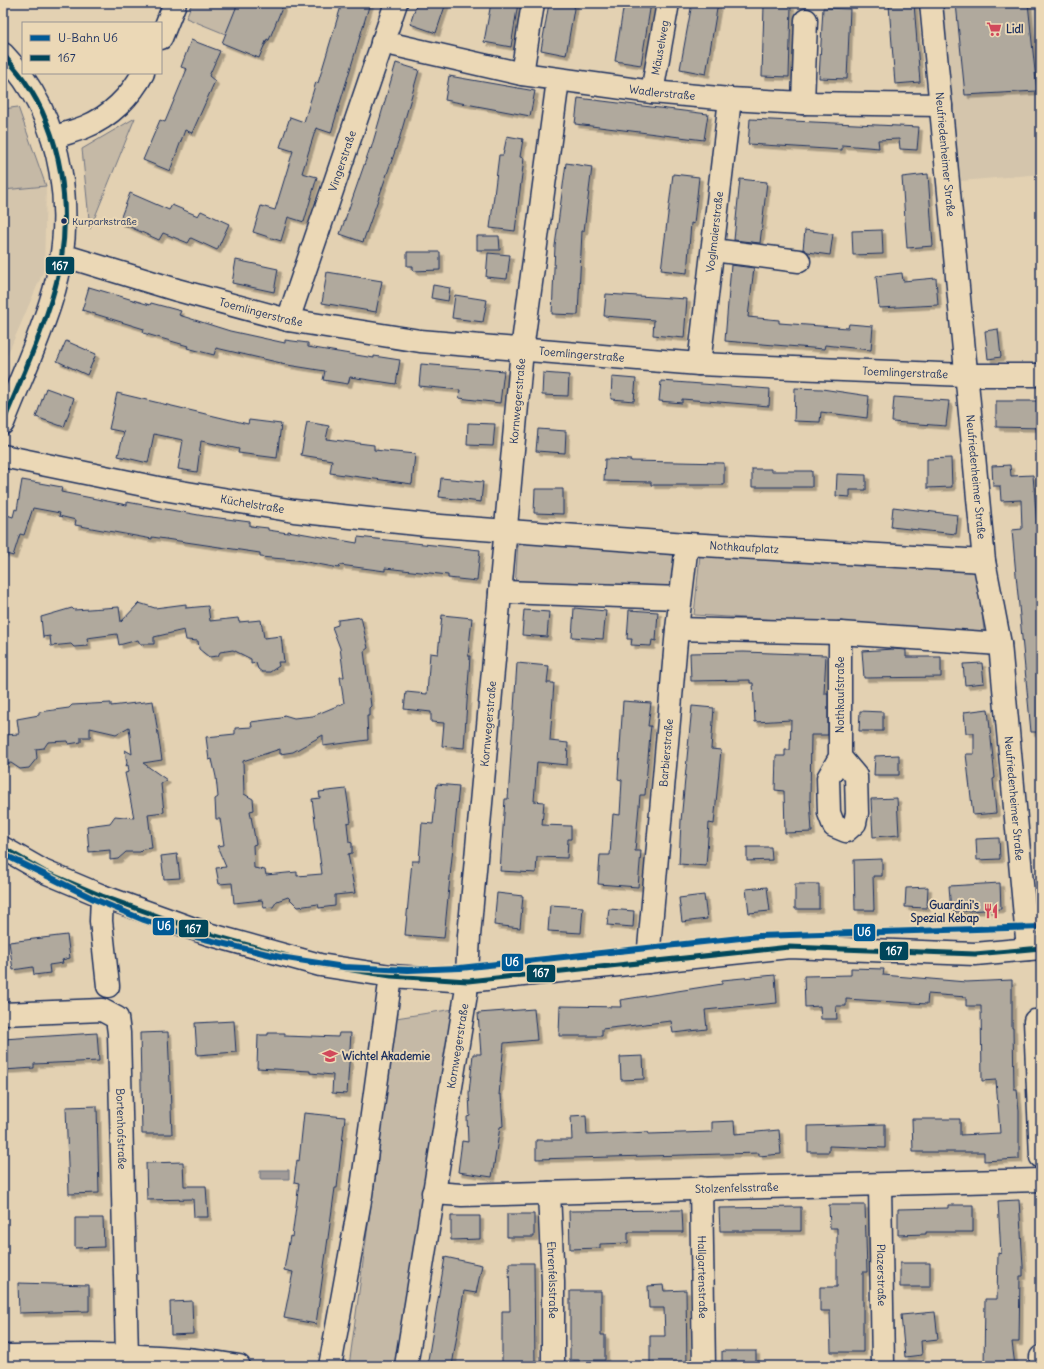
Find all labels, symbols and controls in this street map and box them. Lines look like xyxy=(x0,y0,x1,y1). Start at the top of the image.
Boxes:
street label: Mäuselweg xyxy=(648,19,672,76)
supermarket icon: Lidl xyxy=(985,20,1003,38)
legend xyxy=(22,22,162,74)
place label: Lidl xyxy=(1006,22,1023,36)
text: U-Bahn U6 xyxy=(58,30,118,45)
text: 167 xyxy=(58,50,76,65)
street label: Wadlerstraße xyxy=(628,82,696,103)
street label: Neufriedenheimer Straße xyxy=(933,92,958,217)
street label: Vingerstraße xyxy=(325,129,359,193)
street label: Voglmaierstraße xyxy=(703,191,726,273)
place label: Kurparkstraße xyxy=(72,215,137,228)
marker: Kurparkstraße xyxy=(59,216,69,226)
line badge: 167 xyxy=(45,256,75,275)
text: 167 xyxy=(52,259,69,273)
street label: Toemlingerstraße xyxy=(217,295,304,329)
street label: Toemlingerstraße xyxy=(538,344,625,365)
street label: Kornwegerstraße xyxy=(507,357,528,445)
street label: Toemlingerstraße xyxy=(862,364,948,381)
street label: Neufriedenheimer Straße xyxy=(963,414,989,540)
street label: Küchelstraße xyxy=(219,492,286,516)
street label: Nothkaufplatz xyxy=(709,538,779,556)
street label: Nothkaufstraße xyxy=(833,657,847,733)
street label: Kornwegerstraße xyxy=(477,680,499,767)
street label: Barbierstraße xyxy=(656,718,676,787)
street label: Neufriedenheimer Straße xyxy=(1001,736,1027,861)
place label: Guardini's Spezial Kebap xyxy=(911,898,979,926)
restaurant icon: Guardini's Spezial Kebap xyxy=(982,902,1000,920)
line badge: U6 xyxy=(152,917,175,936)
text: U6 xyxy=(157,919,171,933)
line badge: 167 xyxy=(178,919,209,938)
text: 167 xyxy=(185,922,202,936)
line badge: U6 xyxy=(853,923,876,942)
text: U6 xyxy=(857,925,871,939)
line badge: 167 xyxy=(879,941,909,961)
text: 167 xyxy=(886,944,903,958)
line badge: U6 xyxy=(501,953,524,972)
text: U6 xyxy=(505,955,519,969)
line badge: 167 xyxy=(526,964,556,983)
text: 167 xyxy=(533,966,550,980)
street label: Kornwegerstraße xyxy=(444,1002,471,1090)
school or university icon: Wichtel Akademie xyxy=(321,1047,339,1065)
place label: Wichtel Akademie xyxy=(342,1049,430,1063)
street label: Bortenhofstraße xyxy=(113,1088,129,1170)
street label: Stolzenfelsstraße xyxy=(695,1180,779,1196)
street label: Hallgartenstraße xyxy=(695,1235,710,1319)
street label: Ehrenfelsstraße xyxy=(544,1241,560,1319)
street label: Plazerstraße xyxy=(874,1244,889,1306)

